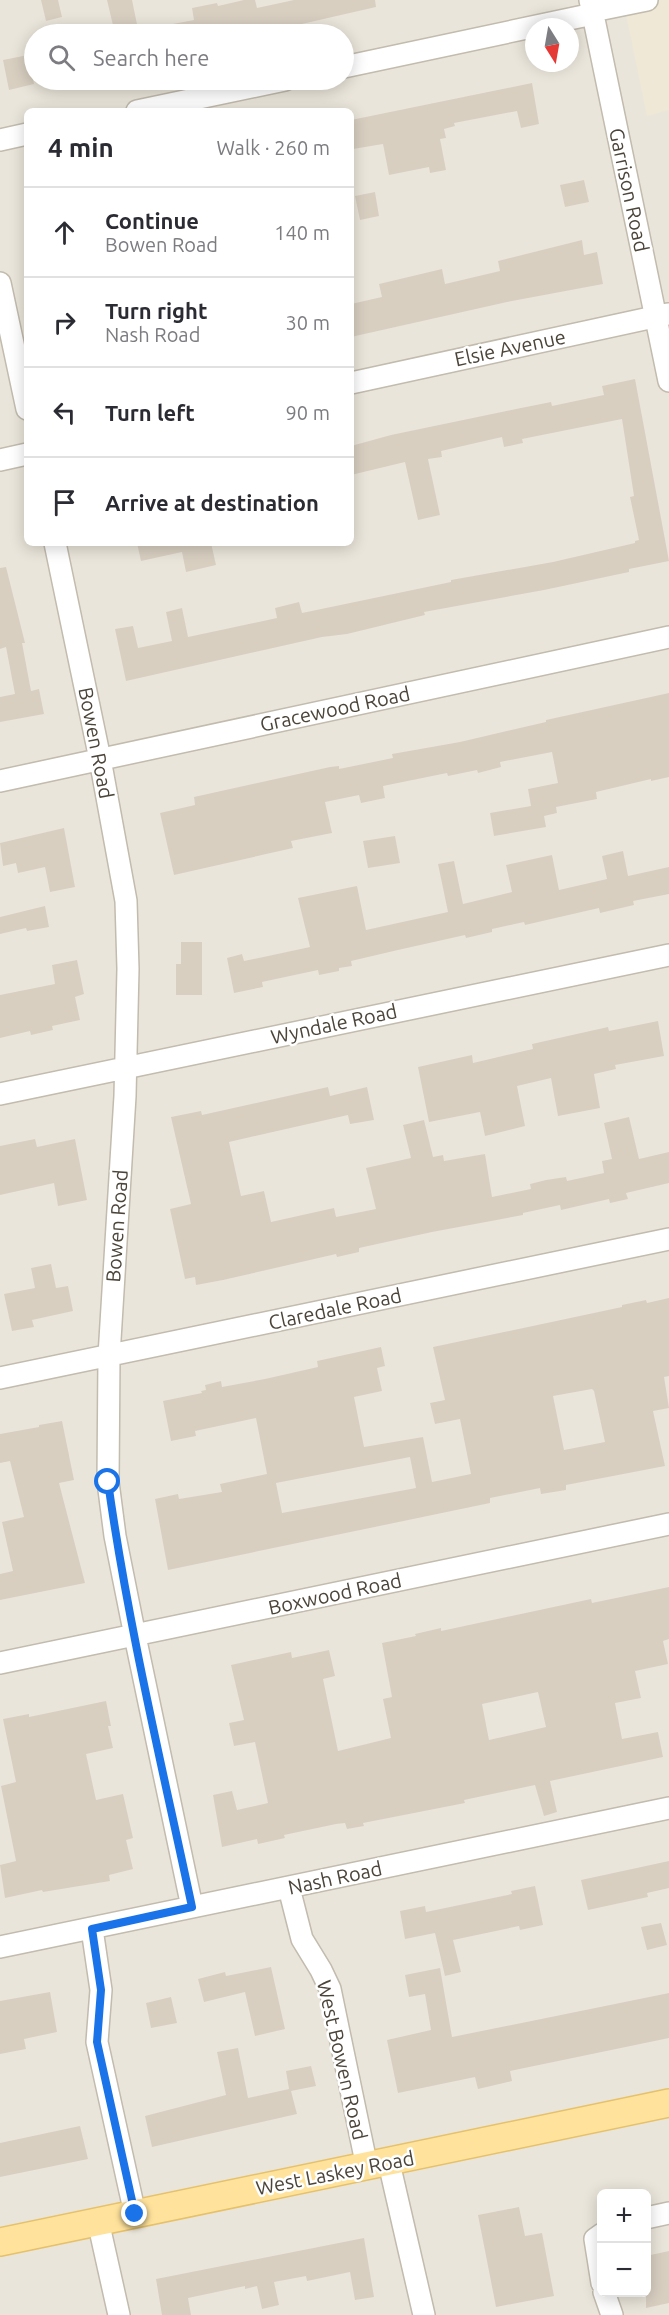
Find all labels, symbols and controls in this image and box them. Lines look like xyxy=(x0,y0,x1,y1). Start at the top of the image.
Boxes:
north arrow xyxy=(525,18,579,72)
search box xyxy=(24,24,354,90)
icon: search xyxy=(45,41,78,74)
text: Search here xyxy=(93,45,209,70)
street label: Garrison Road xyxy=(605,126,654,254)
text: 4 min xyxy=(48,133,114,162)
text: Walk · 260 m xyxy=(217,136,330,159)
text: Continue xyxy=(105,208,199,233)
icon: ahead xyxy=(48,216,81,249)
text: 140 m xyxy=(274,221,330,244)
text: Bowen Road xyxy=(105,233,218,256)
text: Turn right xyxy=(105,298,207,323)
icon: right xyxy=(48,306,81,339)
text: 30 m xyxy=(286,311,330,334)
text: Nash Road xyxy=(105,323,200,346)
street label: Elsie Avenue xyxy=(452,325,568,371)
icon: left xyxy=(48,396,81,429)
text: Turn left xyxy=(105,400,195,425)
text: 90 m xyxy=(286,401,330,424)
icon: arrive xyxy=(48,486,81,519)
text: Arrive at destination xyxy=(105,490,319,515)
street label: Gracewood Road xyxy=(258,681,412,736)
street label: Bowen Road xyxy=(74,685,119,801)
street label: Wyndale Road xyxy=(269,999,399,1048)
street label: Bowen Road xyxy=(101,1169,132,1283)
street label: Claredale Road xyxy=(266,1283,403,1334)
route start xyxy=(94,1468,120,1494)
street label: Boxwood Road xyxy=(266,1568,404,1619)
street label: Nash Road xyxy=(286,1856,384,1899)
street label: West Bowen Road xyxy=(313,1978,372,2142)
street label: West Laskey Road xyxy=(254,2146,416,2199)
map controls xyxy=(597,2189,651,2297)
button: + xyxy=(597,2189,651,2243)
route end xyxy=(121,2200,147,2226)
button: − xyxy=(597,2243,651,2297)

